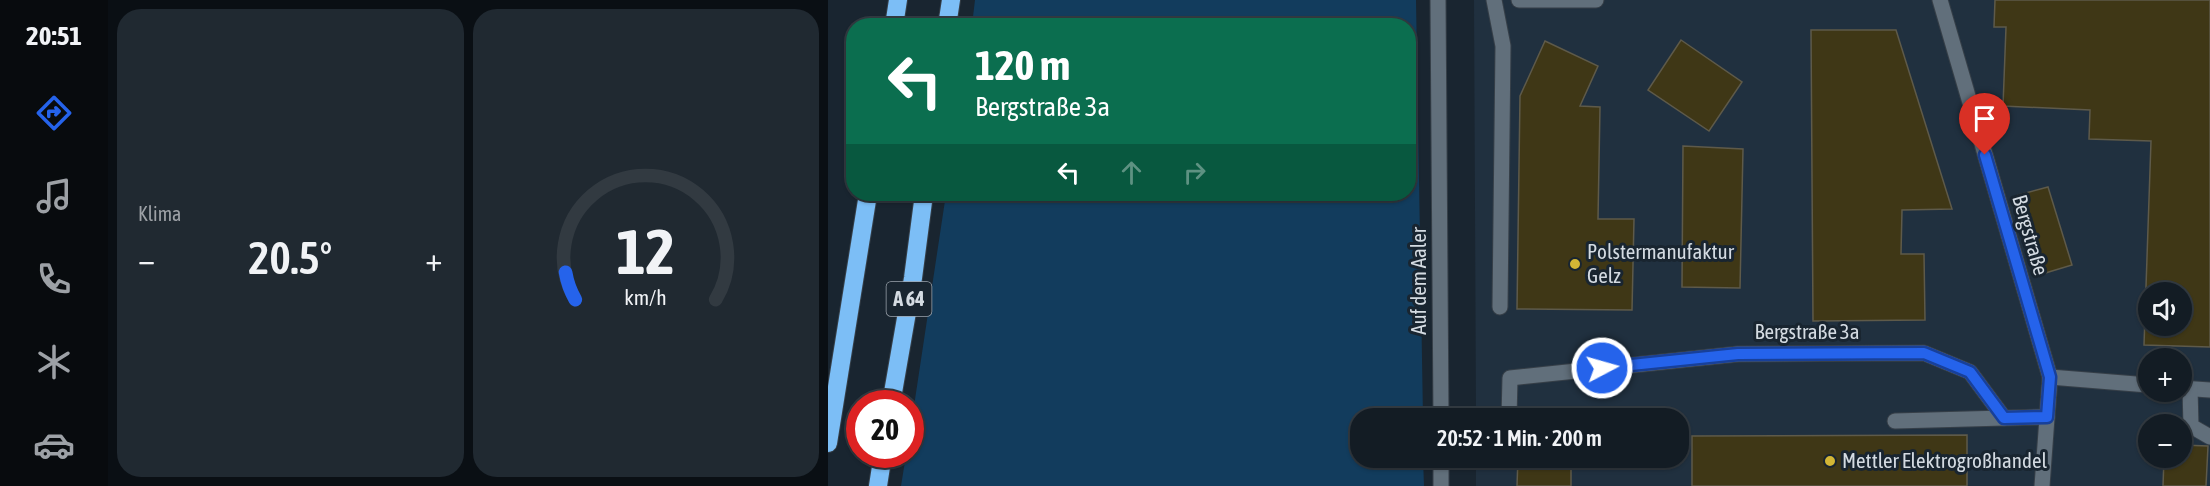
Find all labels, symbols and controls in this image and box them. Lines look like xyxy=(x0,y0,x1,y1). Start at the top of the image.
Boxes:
text: 20:51 xyxy=(26,20,82,51)
text: 120 m xyxy=(975,41,1070,89)
icon: left xyxy=(876,42,954,120)
text: Bergstraße 3a xyxy=(975,91,1110,122)
icon: directions xyxy=(33,92,75,134)
pin xyxy=(1959,93,2010,155)
icon: arrive xyxy=(1968,102,2001,135)
icon: left xyxy=(1052,156,1085,189)
icon: ahead xyxy=(1115,156,1148,189)
icon: right xyxy=(1178,156,1211,189)
icon: music xyxy=(33,175,75,217)
street label: Bergstraße xyxy=(2008,192,2054,278)
text: Klima xyxy=(138,202,181,225)
text: 12 xyxy=(616,216,675,287)
street label: Auf dem Aaler xyxy=(1406,226,1430,335)
text: 20.5° xyxy=(248,232,332,284)
place label: Polstermanufaktur Gelz xyxy=(1587,239,1735,287)
text: − xyxy=(138,240,155,278)
text: + xyxy=(425,240,442,278)
marker: Polstermanufaktur Gelz xyxy=(1568,257,1582,271)
icon: phone xyxy=(33,258,75,300)
road number: A 64 xyxy=(886,282,932,316)
map controls xyxy=(2138,282,2192,468)
button: sound xyxy=(2138,282,2192,336)
text: km/h xyxy=(624,285,667,310)
street label: Bergstraße 3a xyxy=(1755,319,1860,343)
position arrow xyxy=(1570,336,1634,400)
icon: climate xyxy=(33,341,75,383)
button: + xyxy=(2138,348,2192,402)
speed limit sign: 20 xyxy=(846,390,924,468)
button: − xyxy=(2138,414,2192,468)
icon: car xyxy=(33,424,75,466)
text: 20:52 · 1 Min. · 200 m xyxy=(1437,425,1602,451)
place label: Mettler Elektrogroßhandel xyxy=(1842,448,2047,472)
marker: Mettler Elektrogroßhandel xyxy=(1823,454,1837,468)

